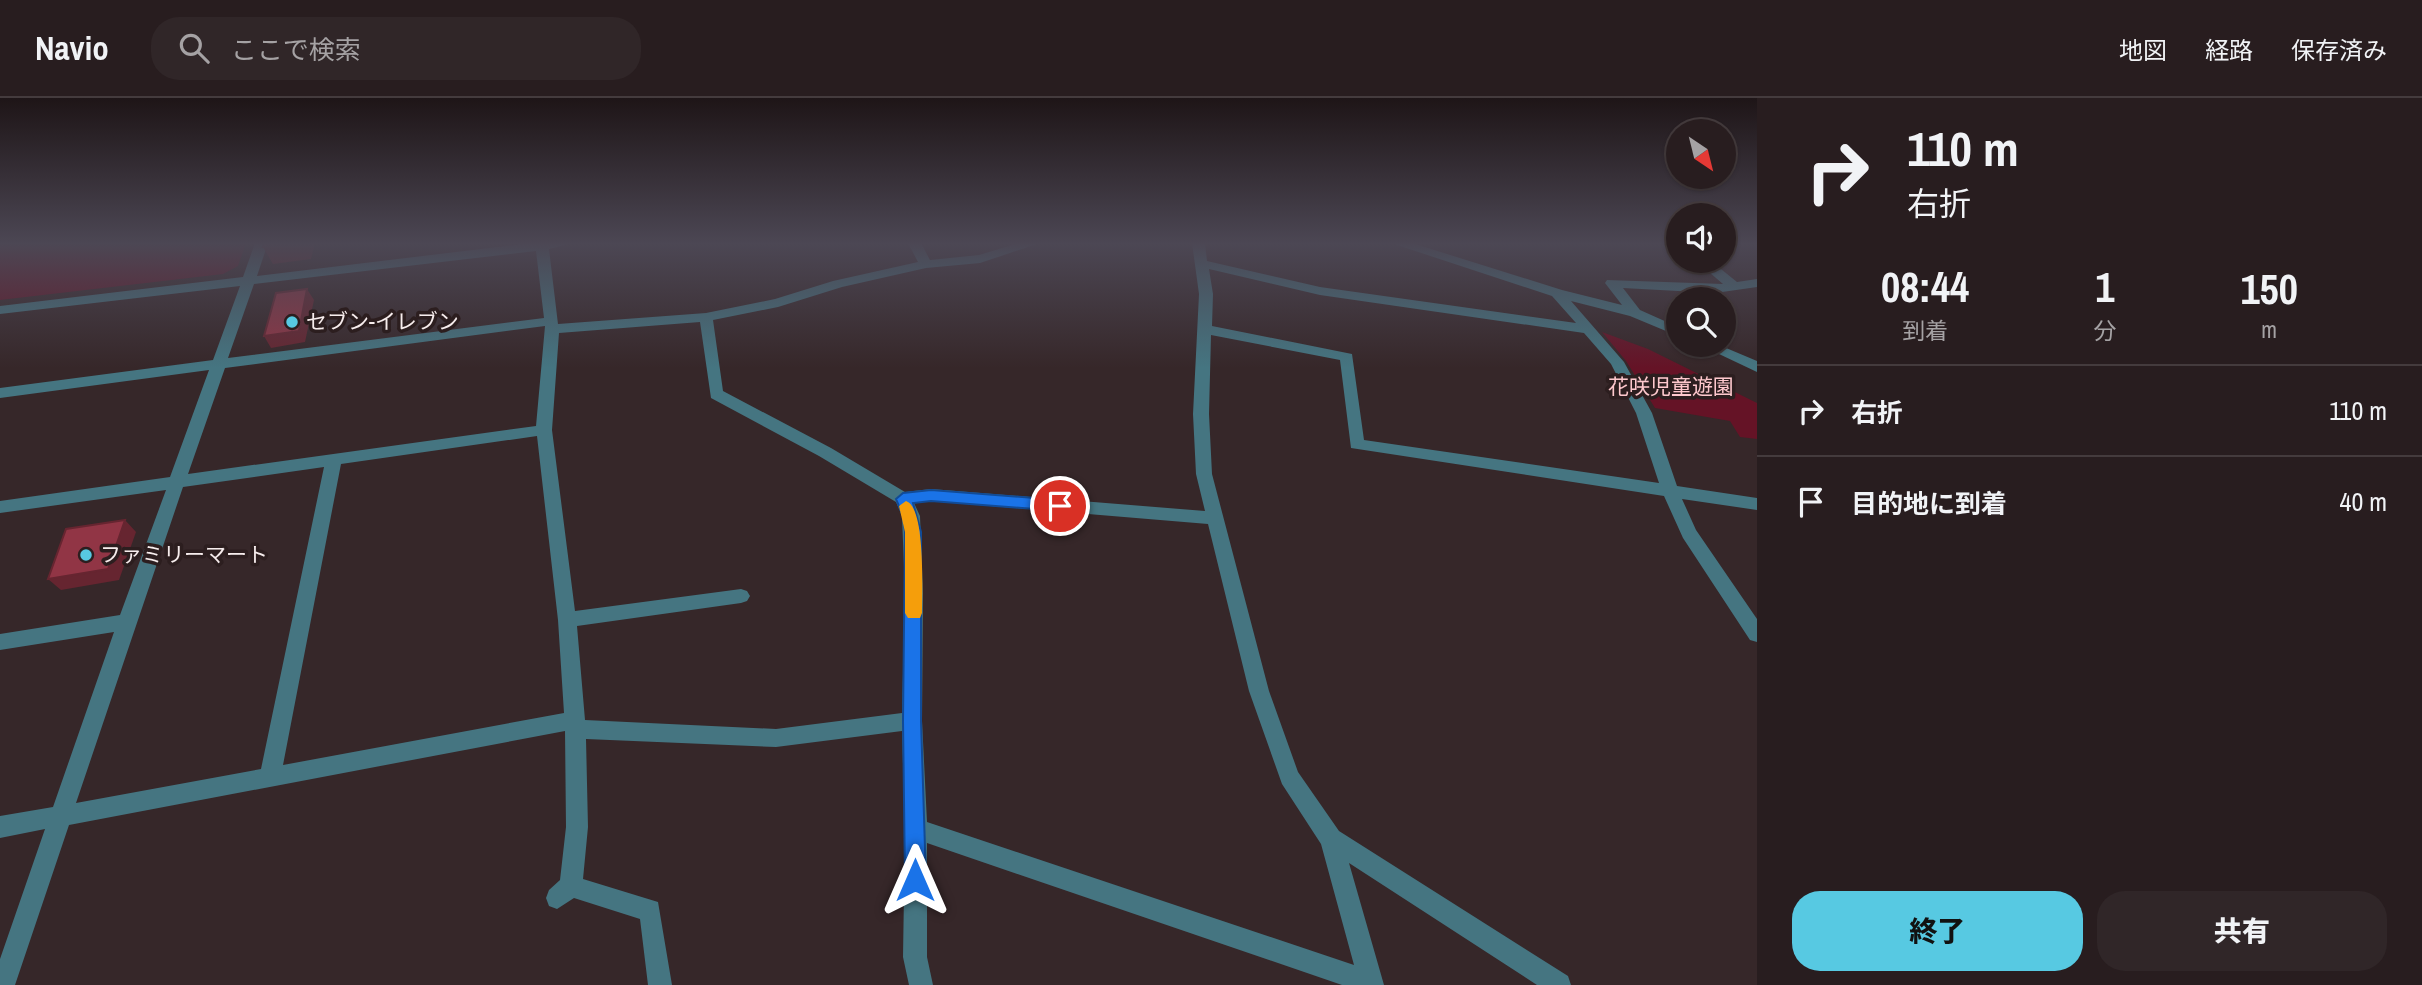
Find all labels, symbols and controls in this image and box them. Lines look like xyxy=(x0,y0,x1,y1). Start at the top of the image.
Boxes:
search box xyxy=(151,17,641,80)
text: Navio xyxy=(35,26,109,70)
icon: search xyxy=(175,29,213,67)
text: ここで検索 xyxy=(231,32,361,67)
text: 地図 xyxy=(2119,34,2167,66)
text: 経路 xyxy=(2205,34,2253,66)
text: 保存済み xyxy=(2291,34,2387,66)
text: 110 m xyxy=(1907,115,2019,181)
north arrow xyxy=(1666,119,1736,189)
map controls xyxy=(1666,119,1736,357)
icon: right xyxy=(1792,126,1883,217)
text: 右折 xyxy=(1907,182,1971,225)
button: sound xyxy=(1666,203,1736,273)
text: 08:44 xyxy=(1881,259,1969,315)
text: 1 xyxy=(2095,259,2114,315)
text: 150 xyxy=(2240,261,2298,317)
button: search xyxy=(1666,287,1736,357)
place label: セブン-イレブン xyxy=(306,307,459,336)
marker: セブン-イレブン xyxy=(284,314,300,330)
text: m xyxy=(2261,314,2277,345)
text: 到着 xyxy=(1902,315,1948,346)
text: 分 xyxy=(2093,315,2116,346)
park label: 花咲児童遊園 xyxy=(1608,372,1734,401)
icon: right xyxy=(1792,392,1830,430)
text: 110 m xyxy=(2329,393,2387,428)
text: 右折 xyxy=(1851,395,1903,430)
pin xyxy=(1030,476,1090,536)
icon: arrive xyxy=(1792,483,1830,521)
text: 40 m xyxy=(2340,484,2387,519)
text: 目的地に到着 xyxy=(1851,486,2007,521)
icon: arrive xyxy=(1041,487,1079,525)
place label: ファミリーマート xyxy=(100,540,268,569)
marker: ファミリーマート xyxy=(78,547,94,563)
position arrow xyxy=(878,843,952,917)
button: 終了 xyxy=(1792,891,2083,971)
button: 共有 xyxy=(2097,891,2387,971)

